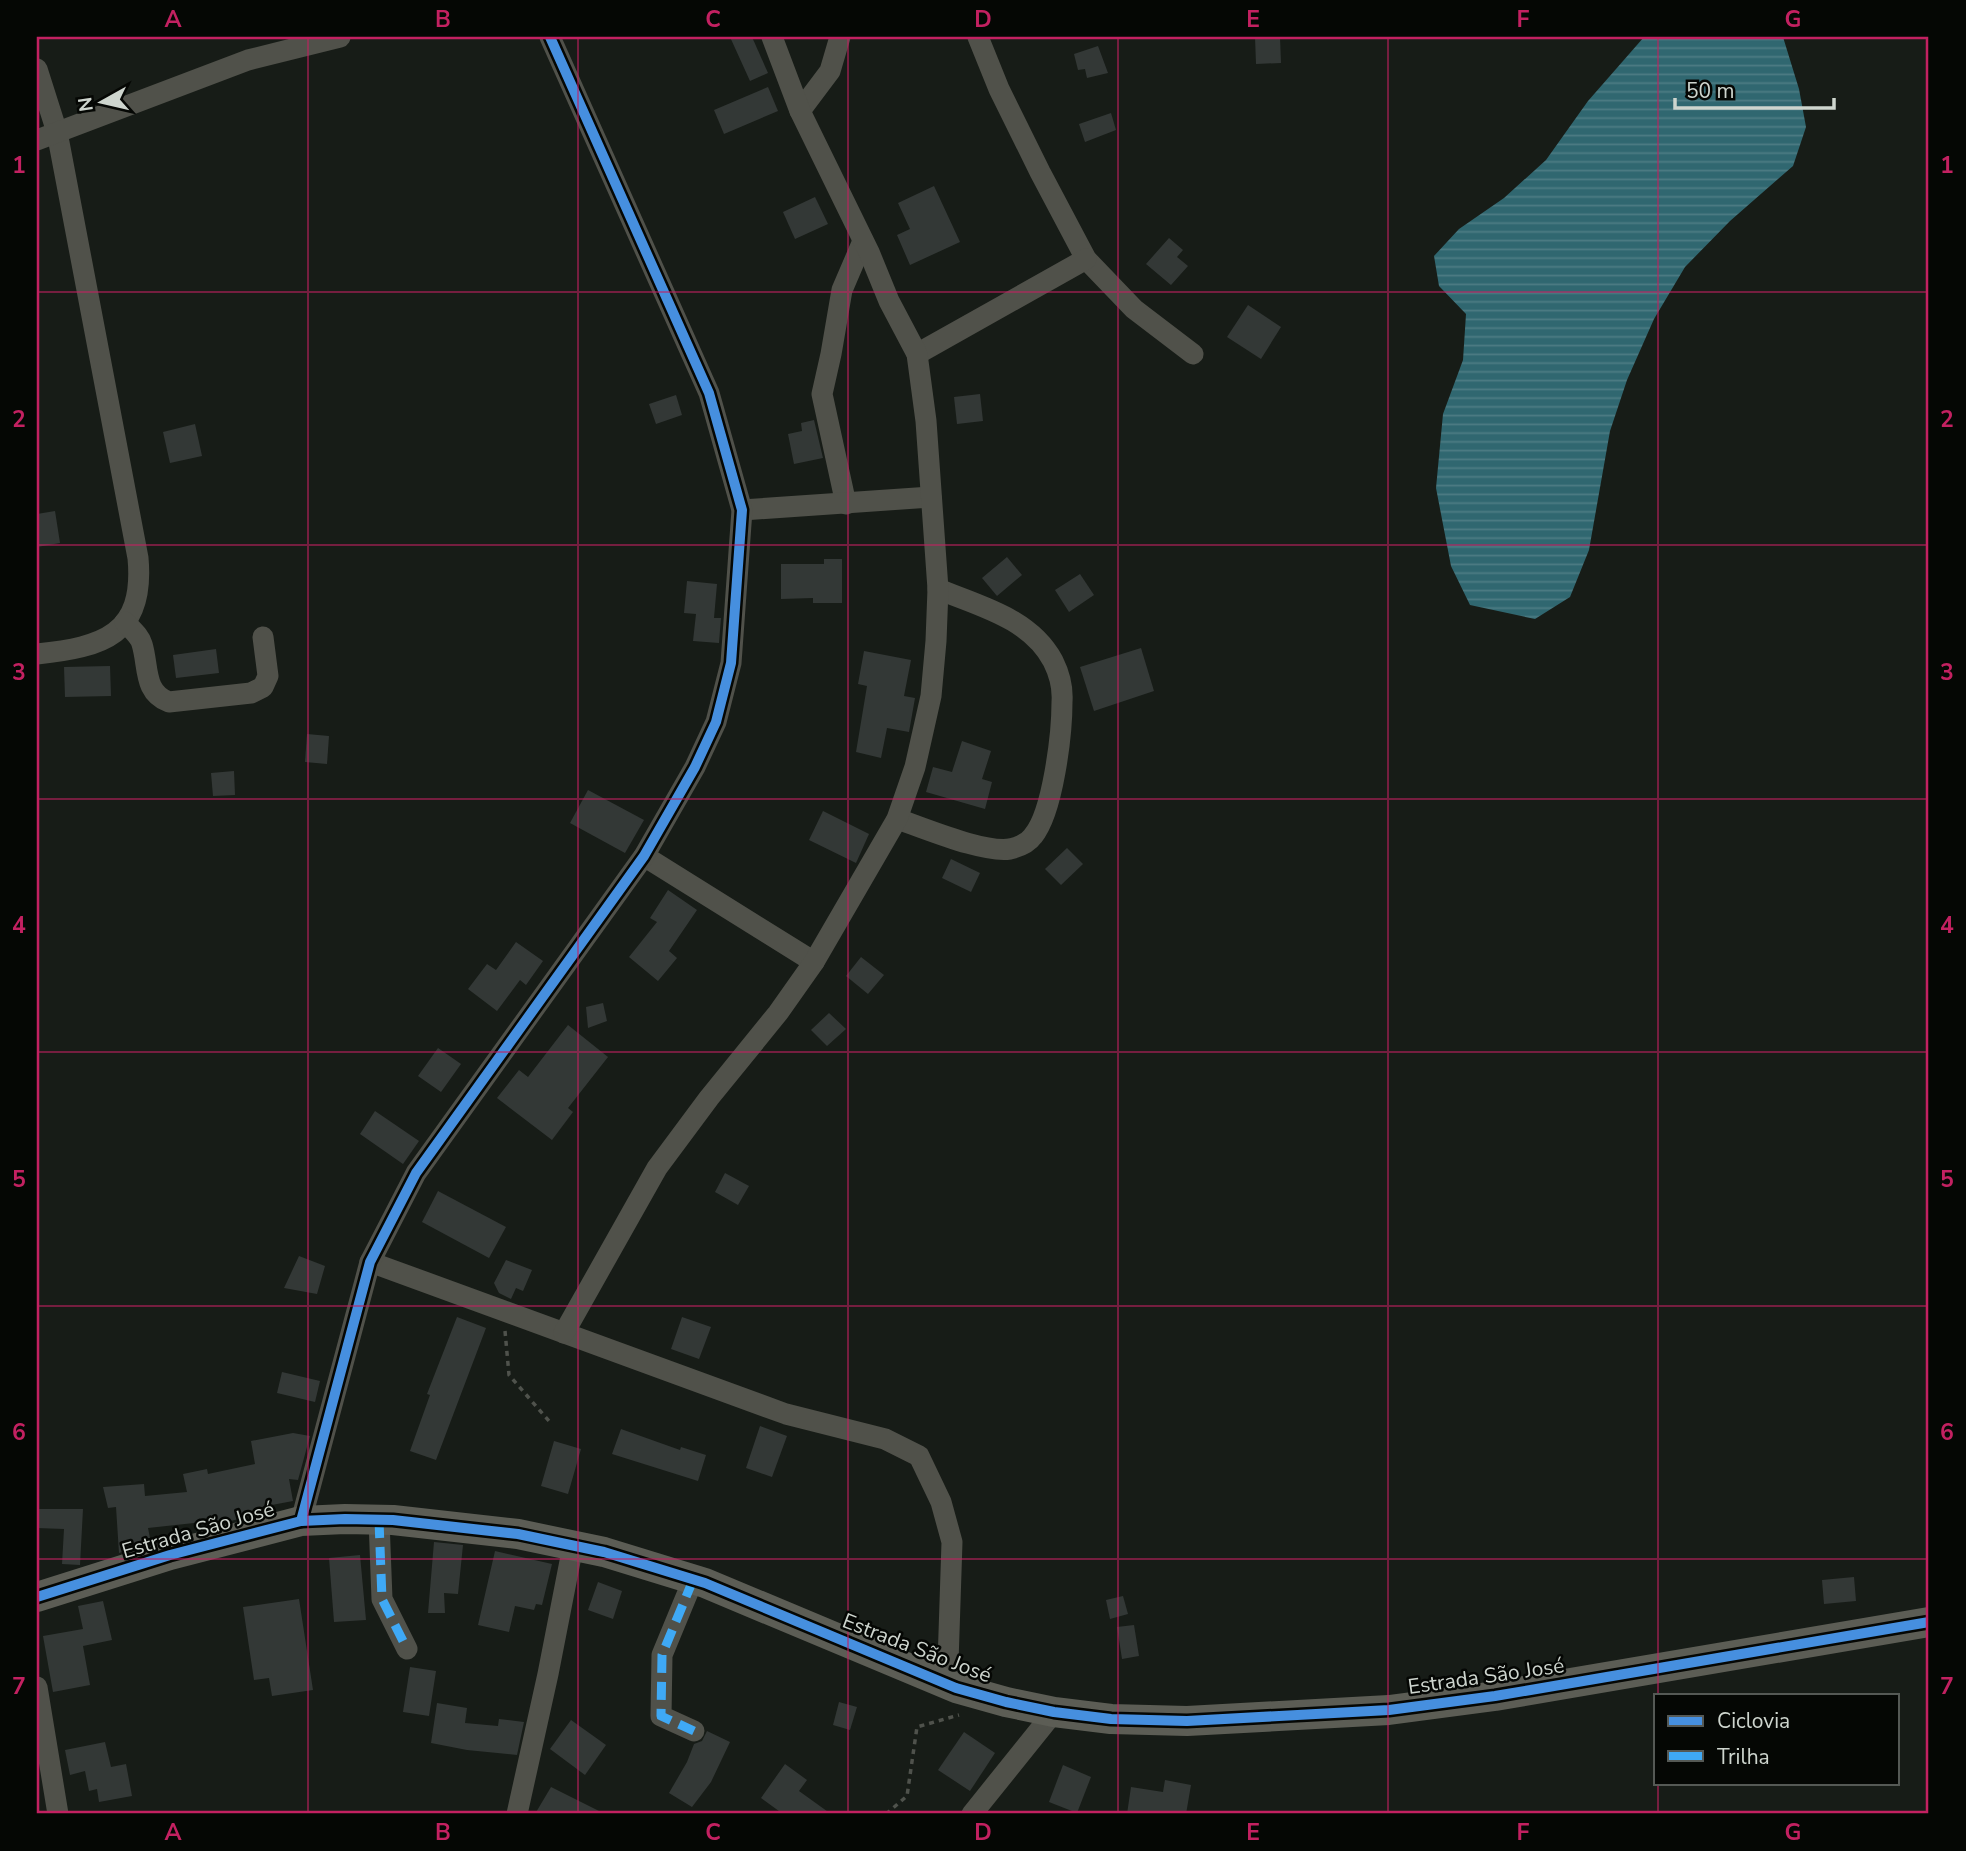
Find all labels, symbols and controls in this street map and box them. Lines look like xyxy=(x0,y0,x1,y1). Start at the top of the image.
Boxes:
text: A xyxy=(164,4,182,35)
text: B xyxy=(435,4,451,35)
text: C xyxy=(705,4,721,35)
text: D xyxy=(974,4,992,35)
text: E xyxy=(1246,4,1260,35)
text: F xyxy=(1517,4,1530,35)
text: G xyxy=(1785,4,1801,35)
north arrow xyxy=(66,66,136,136)
scale bar xyxy=(1675,66,1835,110)
text: 50 m xyxy=(1686,77,1735,105)
text: N xyxy=(72,95,100,113)
text: 1 xyxy=(12,150,26,181)
text: 1 xyxy=(1940,150,1954,181)
text: 2 xyxy=(12,404,26,435)
text: 2 xyxy=(1940,404,1954,435)
text: 3 xyxy=(12,657,26,688)
text: 3 xyxy=(1940,657,1954,688)
text: 4 xyxy=(12,910,26,941)
text: 4 xyxy=(1940,910,1954,941)
text: 5 xyxy=(12,1164,26,1195)
text: 5 xyxy=(1940,1164,1954,1195)
text: 6 xyxy=(12,1417,26,1448)
text: 6 xyxy=(1940,1417,1954,1448)
street label: Estrada São José xyxy=(118,1495,278,1565)
street label: Estrada São José xyxy=(838,1607,996,1689)
street label: Estrada São José xyxy=(1406,1651,1566,1701)
text: 7 xyxy=(12,1671,26,1702)
text: 7 xyxy=(1940,1671,1954,1702)
legend xyxy=(1654,1694,1899,1784)
text: Ciclovia xyxy=(1717,1707,1790,1735)
text: Trilha xyxy=(1717,1743,1770,1771)
text: A xyxy=(164,1817,182,1848)
text: B xyxy=(435,1817,451,1848)
text: C xyxy=(705,1817,721,1848)
text: D xyxy=(974,1817,992,1848)
text: E xyxy=(1246,1817,1260,1848)
text: F xyxy=(1517,1817,1530,1848)
text: G xyxy=(1785,1817,1801,1848)

